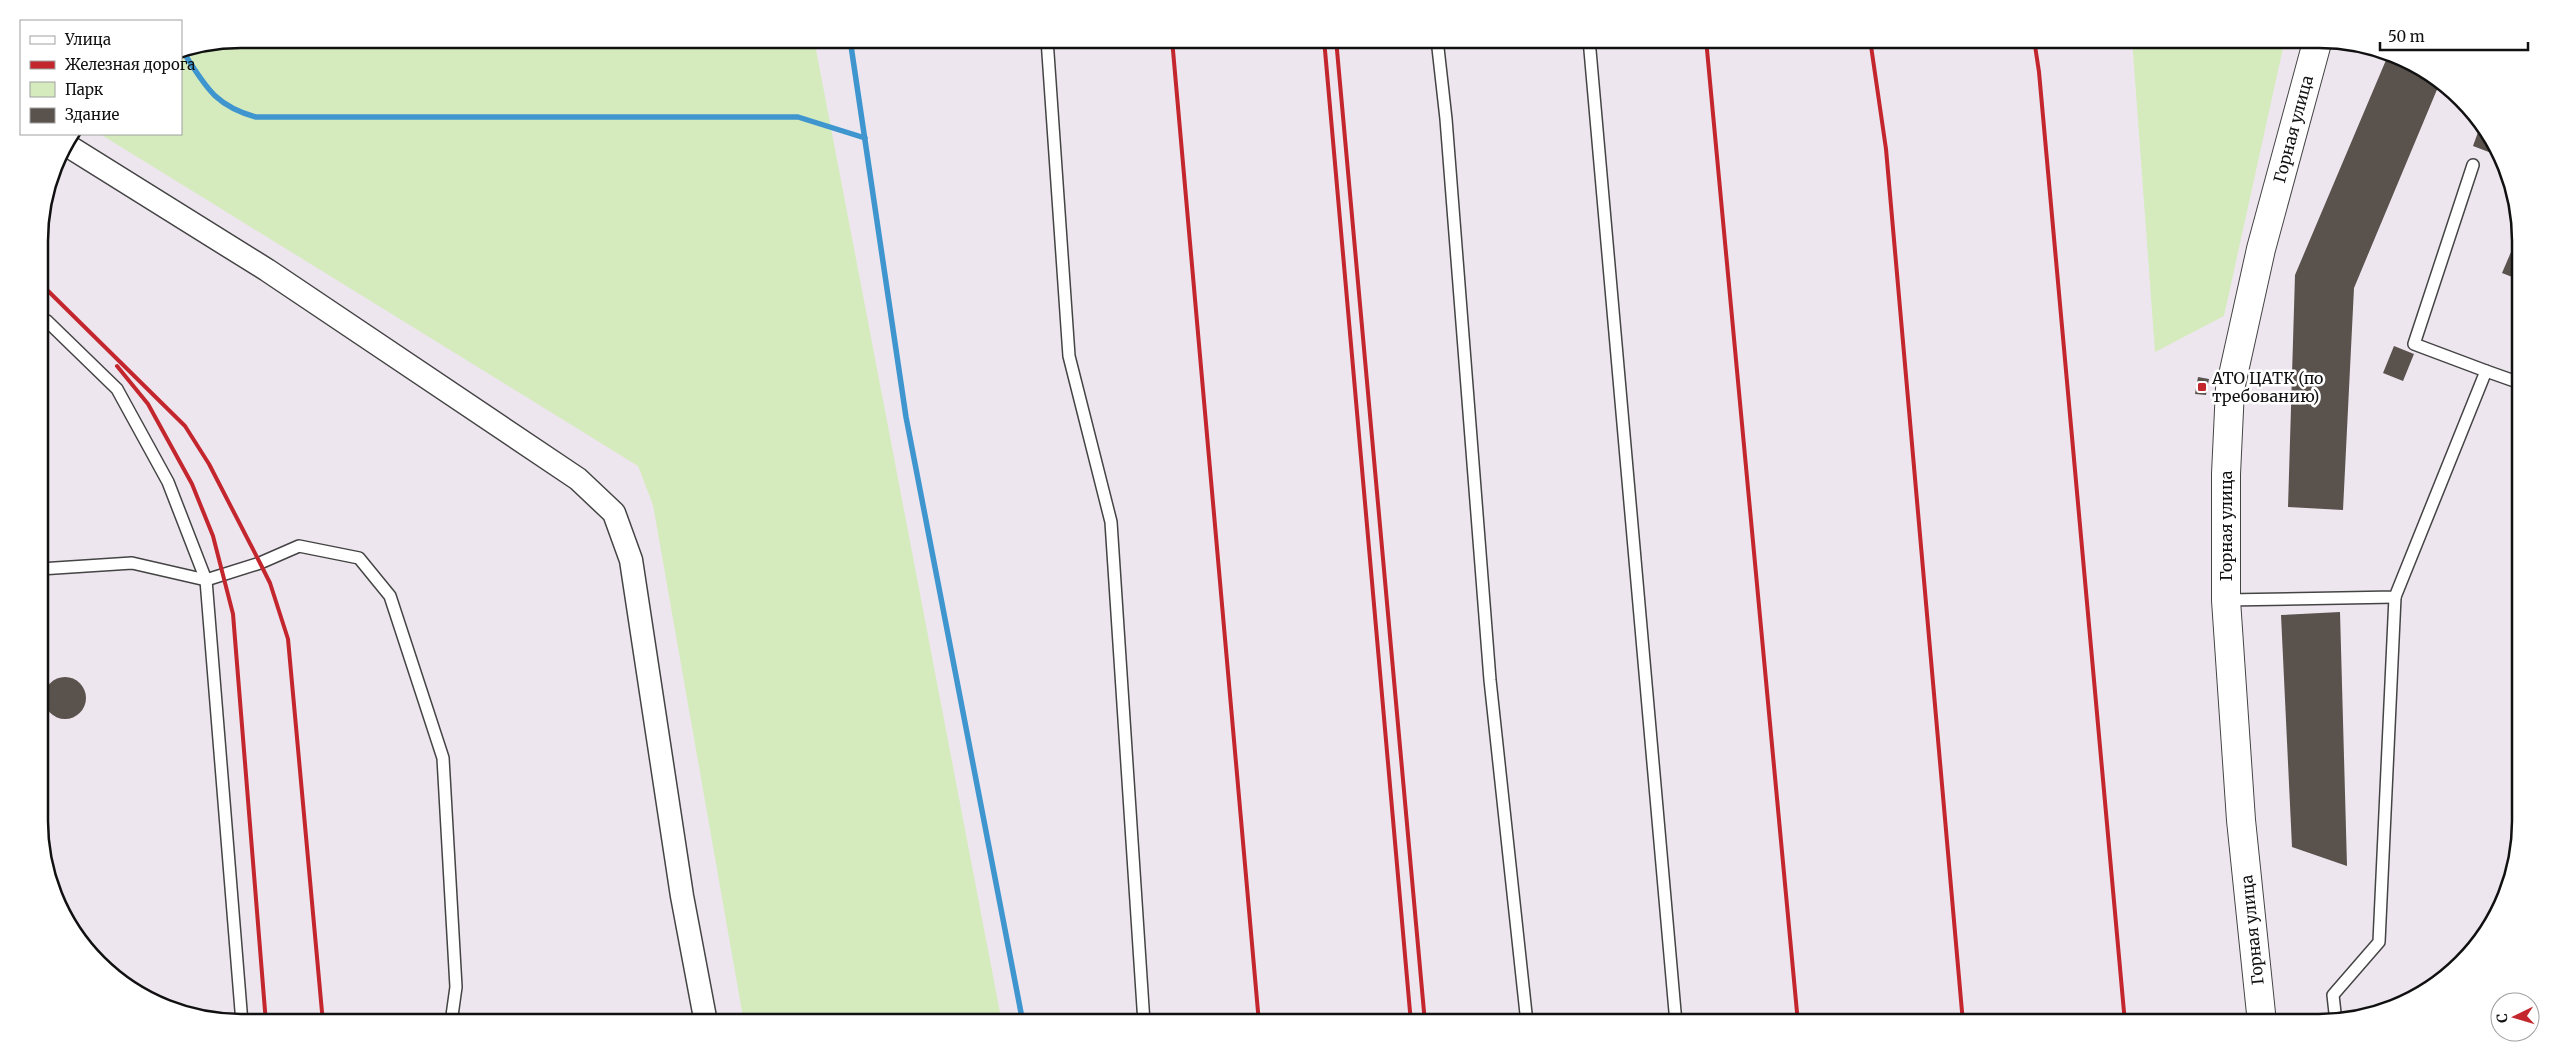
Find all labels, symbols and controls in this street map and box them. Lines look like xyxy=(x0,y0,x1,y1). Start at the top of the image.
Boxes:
legend xyxy=(20,20,182,135)
scale bar xyxy=(2380,20,2528,52)
text: 50 m xyxy=(2388,27,2425,46)
text: Улица xyxy=(64,30,111,49)
text: Железная дорога xyxy=(65,55,195,74)
street label: Горная улица xyxy=(2269,73,2317,185)
text: Парк xyxy=(65,80,104,99)
text: Здание xyxy=(65,105,119,124)
place label: АТО ЦАТК (по требованию) xyxy=(2211,368,2323,406)
marker: АТО ЦАТК (по требованию) xyxy=(2196,381,2208,393)
street label: Горная улица xyxy=(2216,470,2236,581)
street label: Горная улица xyxy=(2236,874,2268,986)
north arrow xyxy=(2490,992,2540,1042)
text: С xyxy=(2493,1013,2511,1024)

